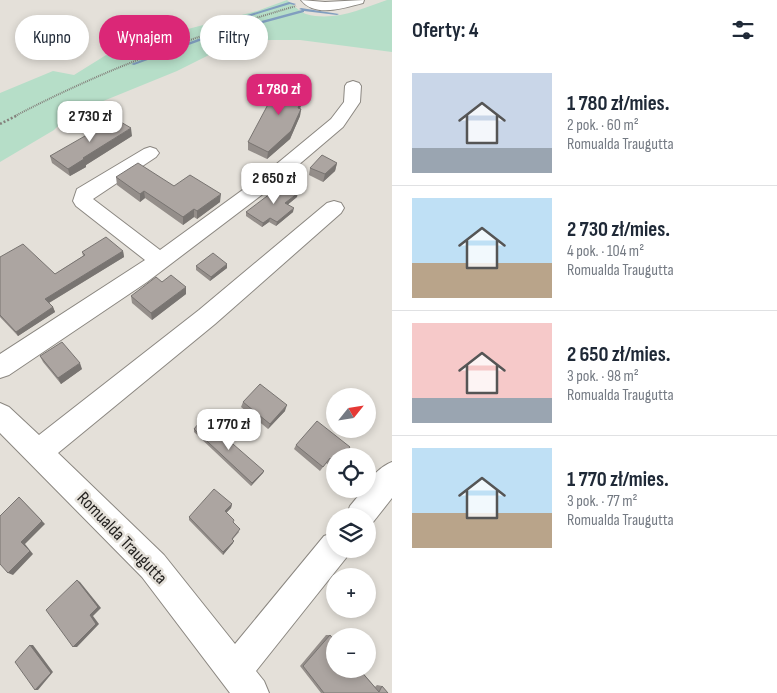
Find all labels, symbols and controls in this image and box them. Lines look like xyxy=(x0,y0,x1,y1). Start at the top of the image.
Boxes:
chip: Kupno xyxy=(15,15,89,60)
chip: Wynajem xyxy=(99,15,190,60)
chip: Filtry xyxy=(200,15,268,60)
icon: filters xyxy=(729,16,757,44)
text: Oferty: 4 xyxy=(412,18,479,43)
pin: 1 780 zł xyxy=(227,74,331,116)
text: 1 780 zł xyxy=(258,80,300,99)
text: 1 780 zł/mies. xyxy=(567,91,670,116)
icon: home xyxy=(452,93,512,153)
pin: 2 730 zł xyxy=(38,100,142,143)
text: 2 730 zł xyxy=(68,107,112,126)
text: 2 pok. · 60 m² xyxy=(567,116,639,135)
text: Romualda Traugutta xyxy=(567,135,674,154)
pin: 2 650 zł xyxy=(222,162,326,205)
text: 2 650 zł xyxy=(252,169,296,188)
text: 2 730 zł/mies. xyxy=(567,217,670,242)
icon: home xyxy=(452,218,512,278)
text: 4 pok. · 104 m² xyxy=(567,242,644,261)
text: Romualda Traugutta xyxy=(567,261,674,280)
text: 2 650 zł/mies. xyxy=(567,342,671,367)
icon: home xyxy=(452,343,512,403)
text: 3 pok. · 98 m² xyxy=(567,367,639,386)
text: Romualda Traugutta xyxy=(567,386,674,405)
north arrow xyxy=(326,388,376,438)
map controls xyxy=(326,388,376,678)
pin: 1 770 zł xyxy=(177,408,281,451)
text: 1 770 zł xyxy=(208,415,250,434)
button: locate xyxy=(326,448,376,498)
text: 1 770 zł/mies. xyxy=(567,467,669,492)
icon: home xyxy=(452,468,512,528)
street label: Romualda Traugutta xyxy=(73,488,171,589)
text: 3 pok. · 77 m² xyxy=(567,492,638,511)
button: layers xyxy=(326,508,376,558)
text: Romualda Traugutta xyxy=(567,511,674,530)
button: + xyxy=(326,568,376,618)
button: − xyxy=(326,628,376,678)

